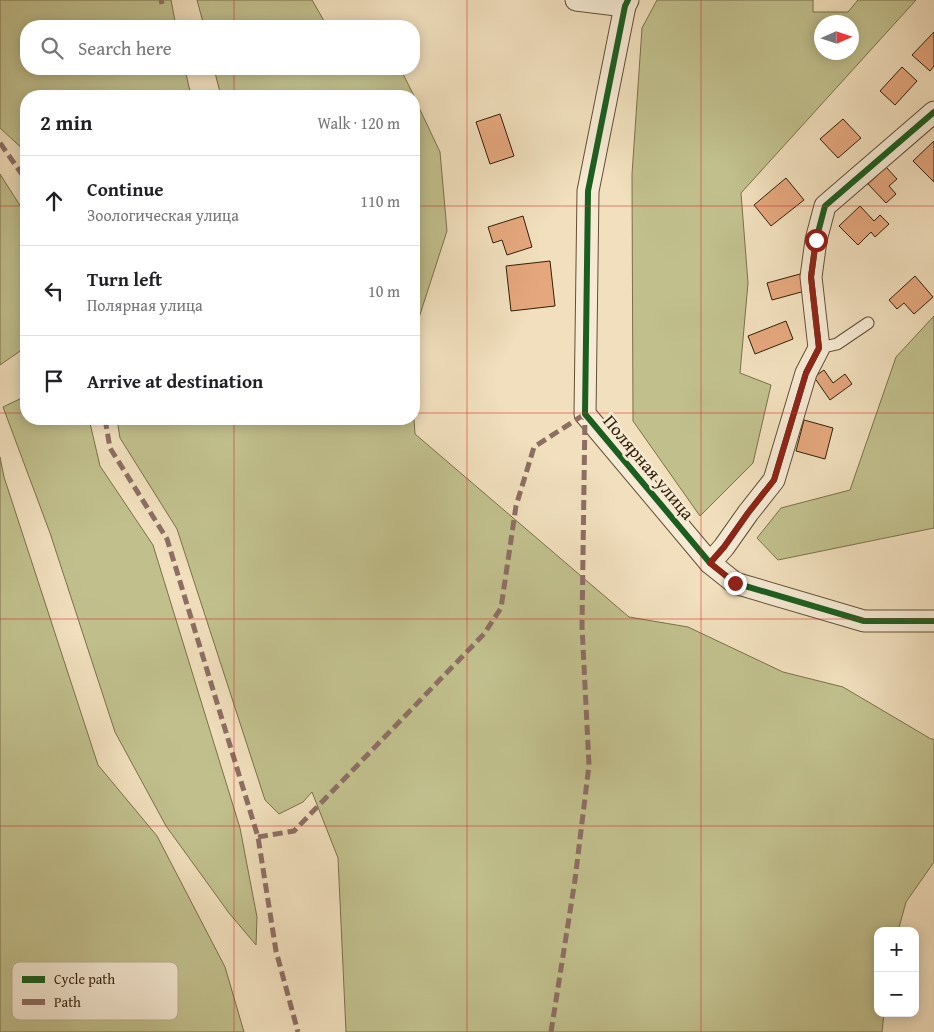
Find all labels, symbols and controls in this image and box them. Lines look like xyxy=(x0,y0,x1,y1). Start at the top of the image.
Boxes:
north arrow xyxy=(814,15,859,60)
search box xyxy=(20,20,420,75)
icon: search xyxy=(38,34,66,62)
text: Search here xyxy=(78,34,172,62)
text: 2 min xyxy=(40,107,92,138)
text: Walk · 120 m xyxy=(317,111,400,135)
text: Continue xyxy=(87,175,164,203)
icon: ahead xyxy=(40,187,68,215)
text: 110 m xyxy=(360,189,400,213)
text: Зоологическая улица xyxy=(87,203,239,227)
route start xyxy=(805,229,828,252)
text: Turn left xyxy=(87,265,162,293)
icon: left xyxy=(40,277,68,305)
text: 10 m xyxy=(368,279,400,303)
text: Полярная улица xyxy=(87,293,203,317)
icon: arrive xyxy=(40,367,68,395)
text: Arrive at destination xyxy=(87,367,263,395)
street label: Полярная улица xyxy=(597,408,701,526)
route end xyxy=(724,572,747,595)
map controls xyxy=(874,927,919,1017)
button: + xyxy=(874,927,919,972)
legend xyxy=(12,962,178,1020)
text: Cycle path xyxy=(54,969,115,989)
button: − xyxy=(874,972,919,1017)
text: Path xyxy=(54,992,81,1012)

